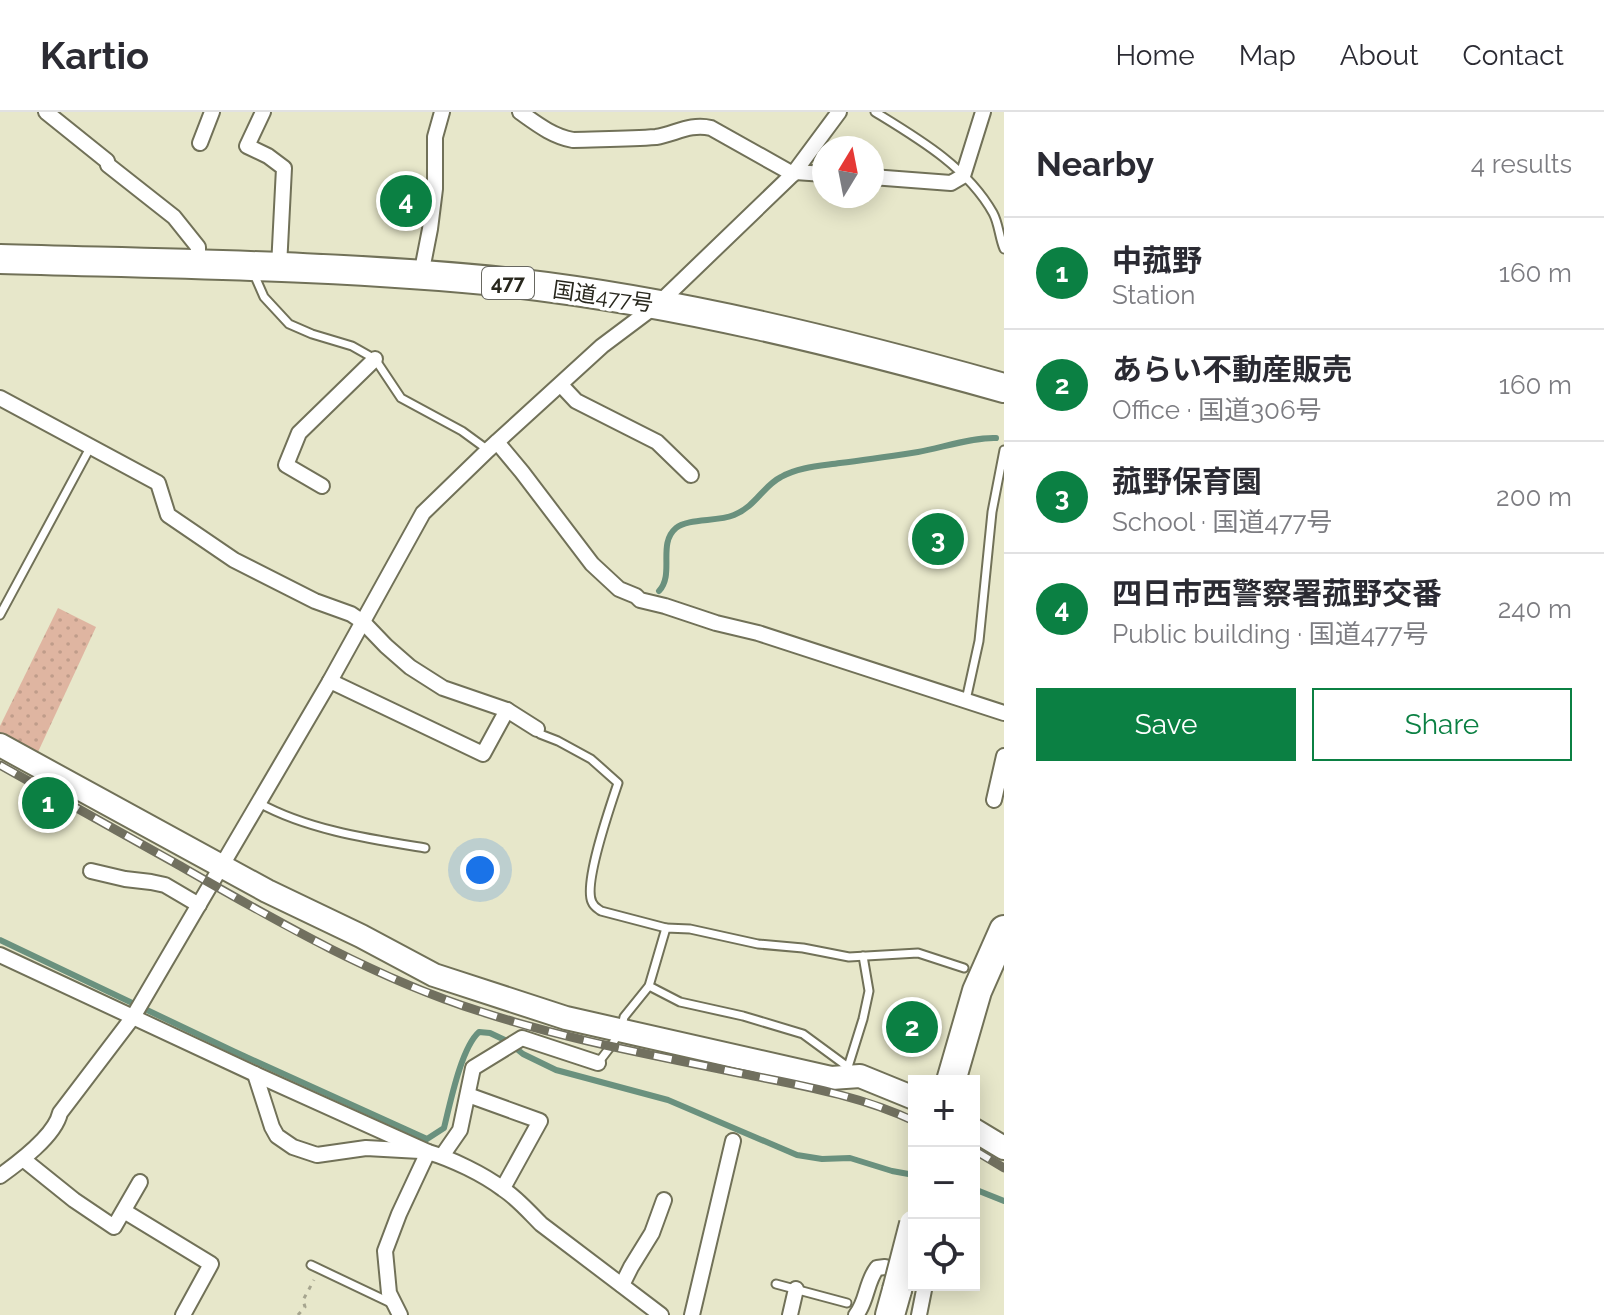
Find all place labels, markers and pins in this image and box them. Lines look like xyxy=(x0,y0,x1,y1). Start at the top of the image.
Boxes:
pin: 4 xyxy=(380,171,432,231)
pin: 3 xyxy=(912,509,964,569)
pin: 1 xyxy=(22,773,74,833)
pin: 2 xyxy=(886,997,938,1057)

